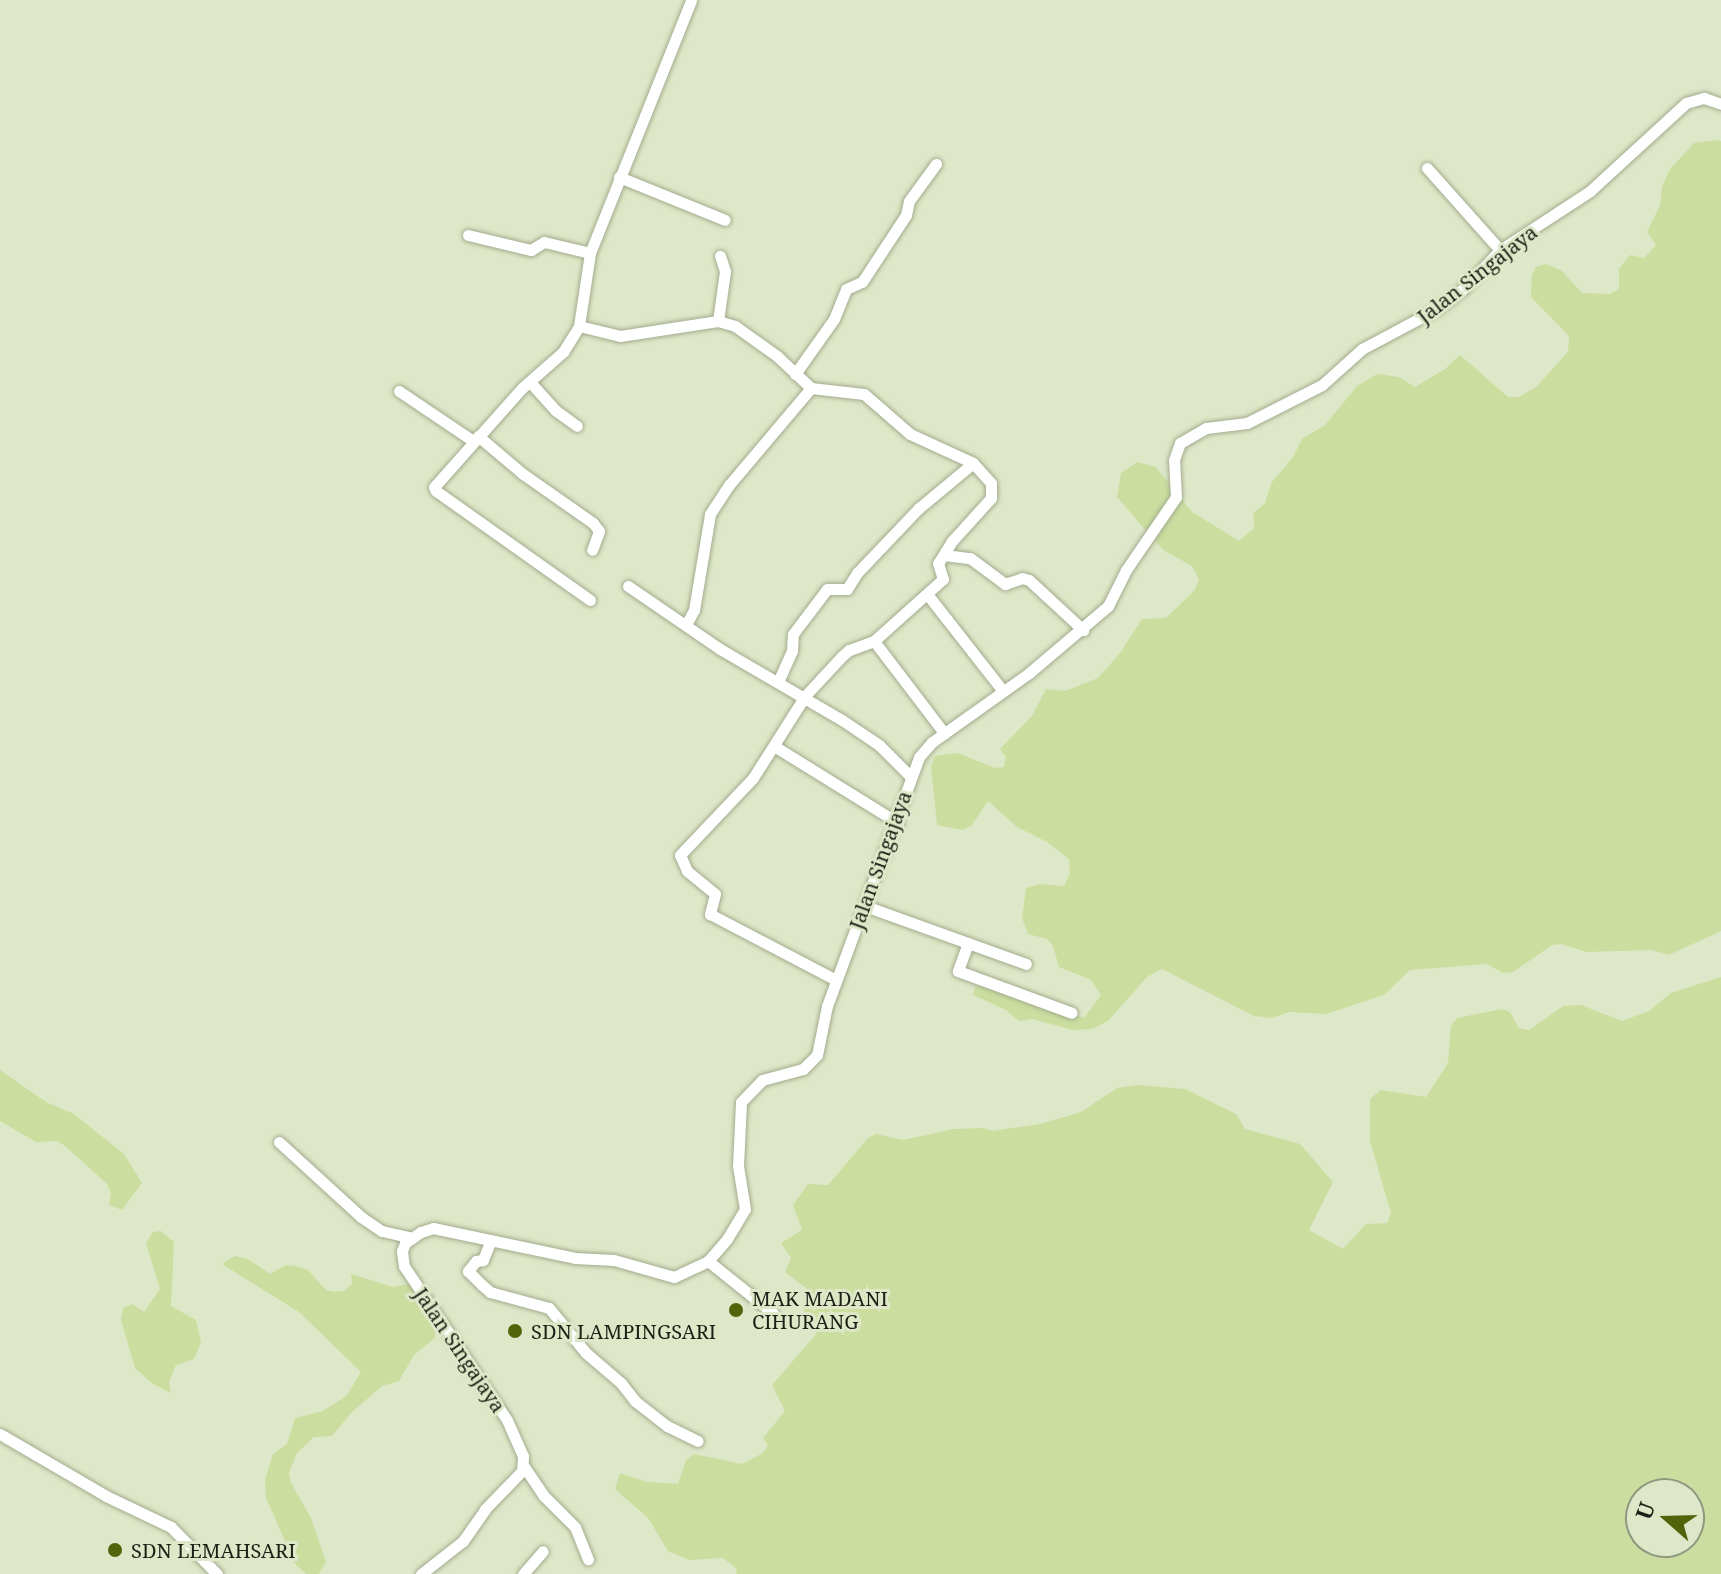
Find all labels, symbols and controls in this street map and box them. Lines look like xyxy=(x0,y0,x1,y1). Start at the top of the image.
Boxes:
street label: Jalan Singajaya xyxy=(1412,220,1542,328)
street label: Jalan Singajaya xyxy=(844,787,916,933)
street label: Jalan Singajaya xyxy=(409,1283,511,1417)
place label: MAK MADANI CIHURANG xyxy=(752,1286,888,1333)
marker: MAK MADANI CIHURANG xyxy=(727,1301,745,1319)
place label: SDN LAMPINGSARI xyxy=(531,1319,716,1343)
marker: SDN LAMPINGSARI xyxy=(506,1322,524,1340)
north arrow xyxy=(1625,1478,1705,1558)
text: U xyxy=(1627,1498,1661,1523)
place label: SDN LEMAHSARI xyxy=(131,1538,296,1562)
marker: SDN LEMAHSARI xyxy=(106,1541,124,1559)

